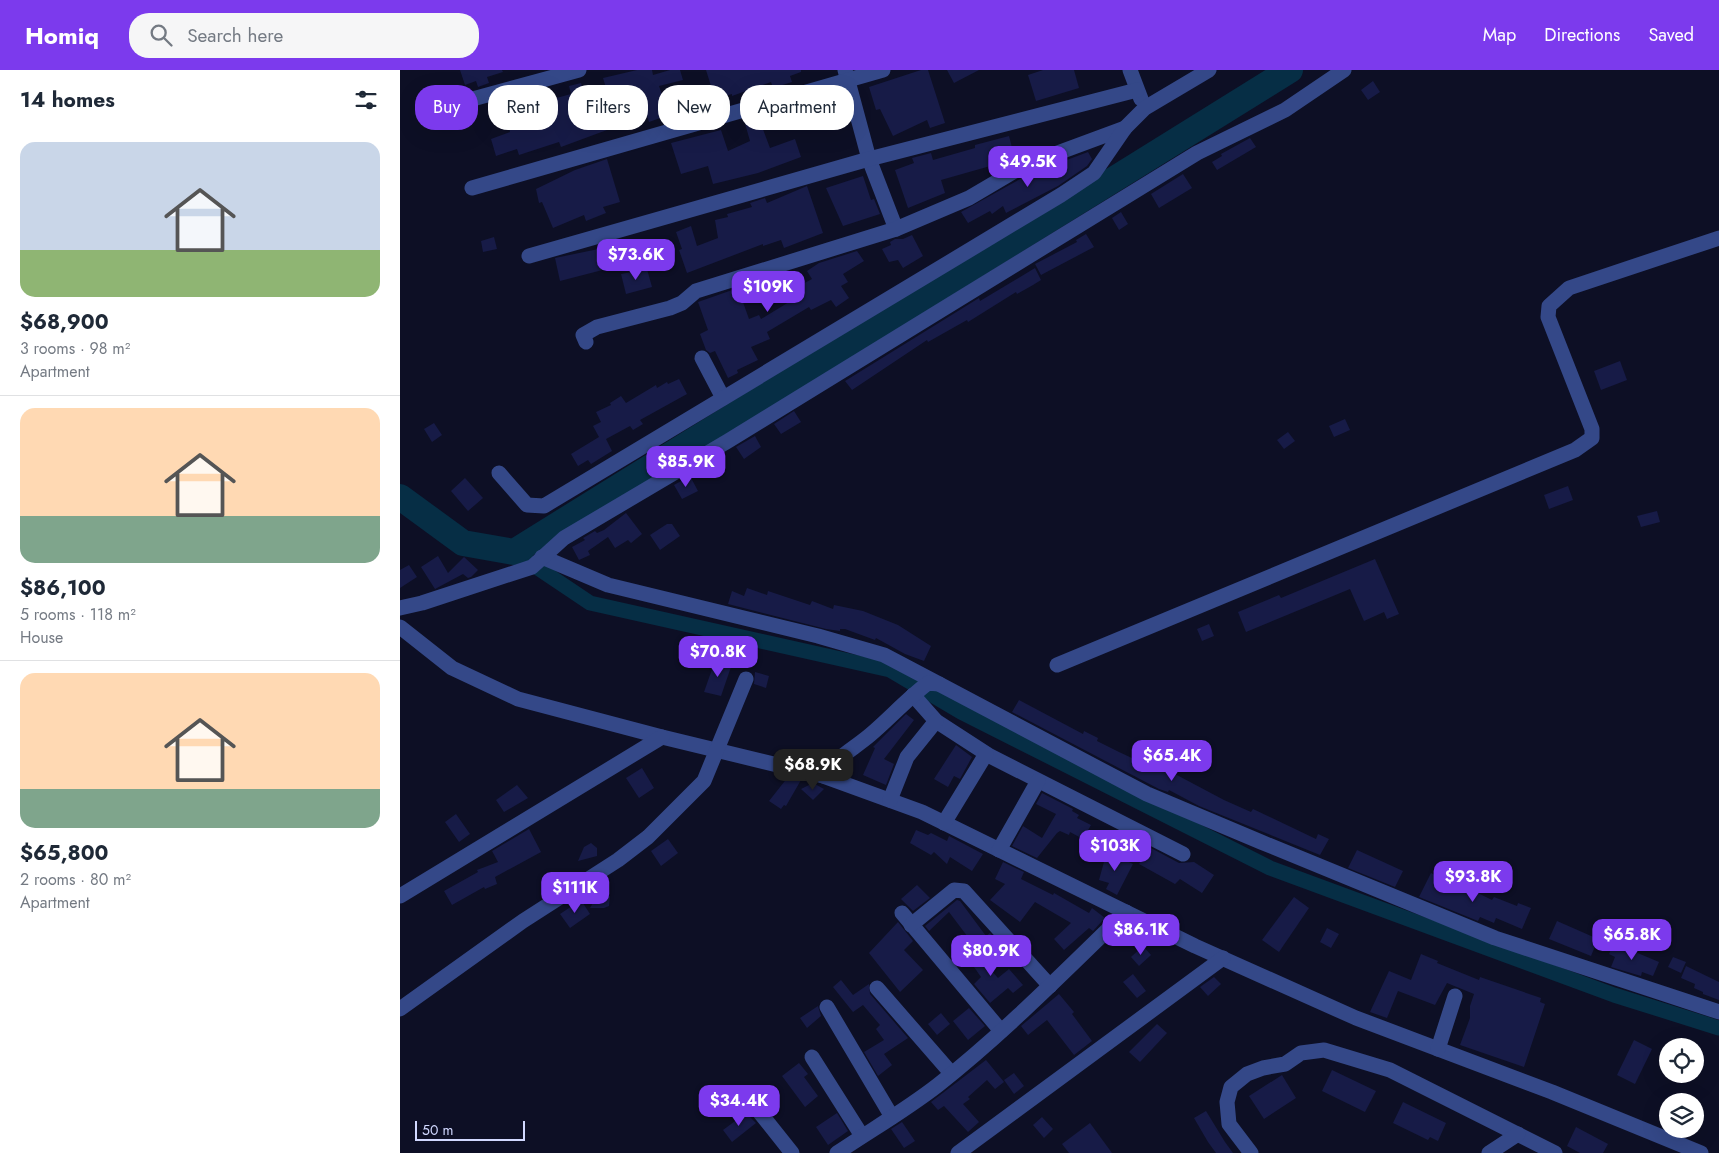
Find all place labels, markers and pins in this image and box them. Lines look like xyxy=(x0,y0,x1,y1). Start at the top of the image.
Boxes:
pin: $49.5K xyxy=(987,146,1069,188)
pin: $73.6K xyxy=(595,238,677,281)
pin: $109K xyxy=(733,270,803,313)
pin: $85.9K xyxy=(645,446,727,488)
pin: $70.8K xyxy=(677,636,759,678)
pin: $65.4K xyxy=(1131,740,1213,782)
pin: $68.9K xyxy=(772,748,854,791)
pin: $103K xyxy=(1080,830,1150,872)
pin: $93.8K xyxy=(1432,860,1514,903)
pin: $111K xyxy=(540,872,610,914)
pin: $86.1K xyxy=(1100,914,1182,956)
pin: $65.8K xyxy=(1591,918,1673,961)
pin: $80.9K xyxy=(950,934,1032,977)
pin: $34.4K xyxy=(698,1084,780,1127)

